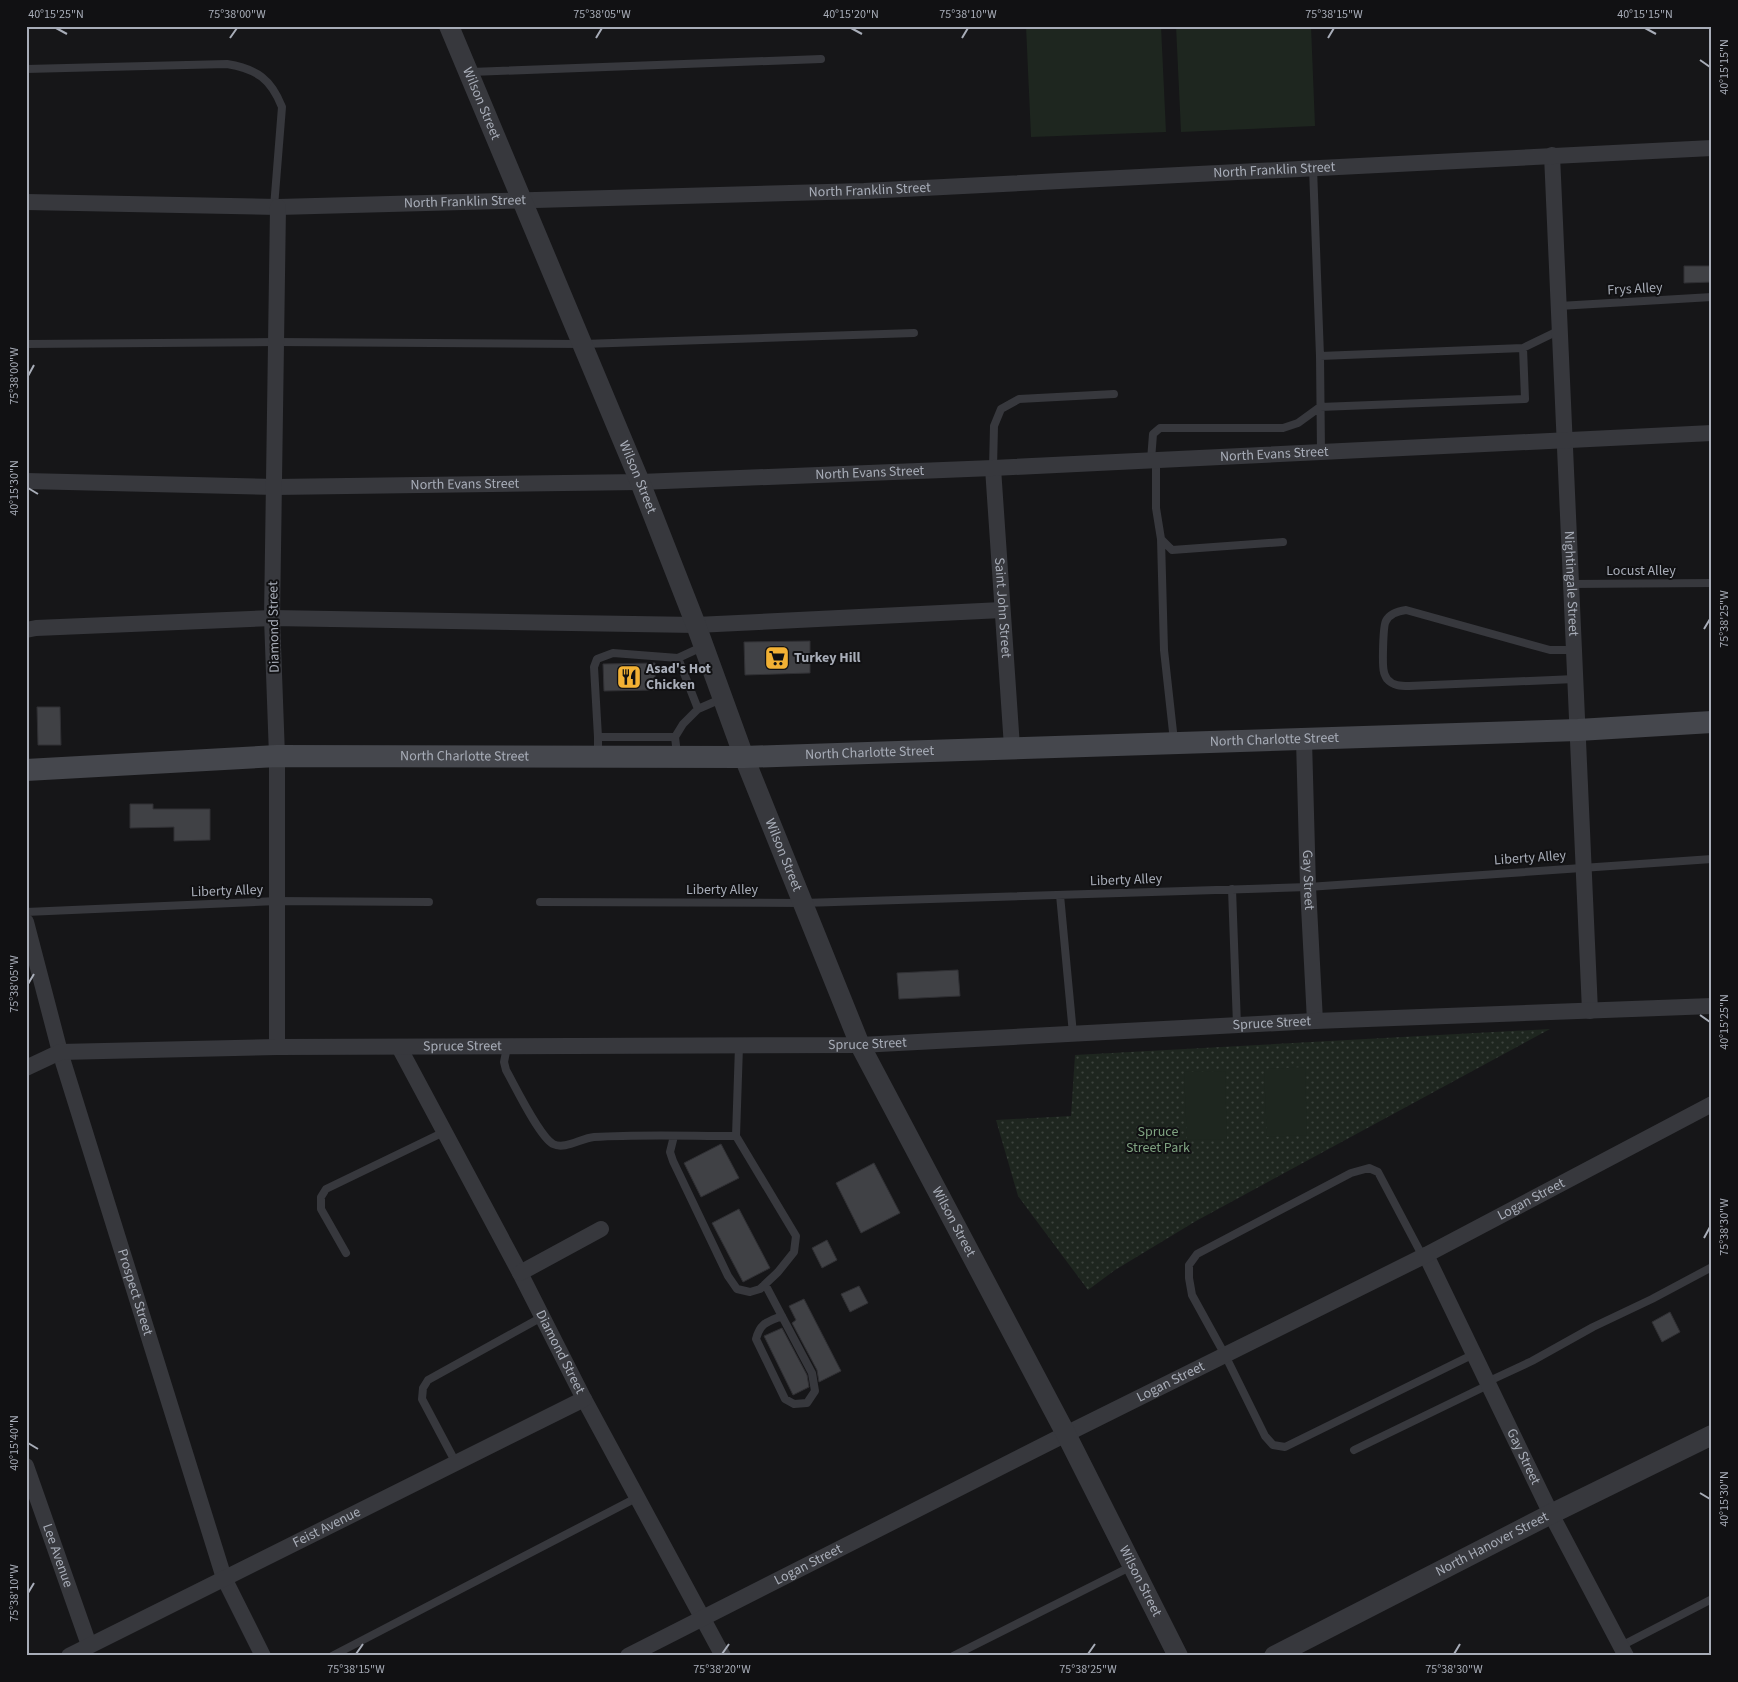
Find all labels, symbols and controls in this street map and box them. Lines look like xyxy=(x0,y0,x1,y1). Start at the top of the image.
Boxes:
text: 40°15'25"N xyxy=(28,6,84,23)
text: 75°38'00"W xyxy=(208,6,266,23)
text: 75°38'05"W xyxy=(573,6,631,23)
text: 40°15'20"N xyxy=(823,6,879,23)
text: 75°38'10"W xyxy=(939,6,997,23)
text: 75°38'15"W xyxy=(1305,6,1363,23)
text: 40°15'15"N xyxy=(1617,6,1673,23)
text: 40°15'15"N xyxy=(1716,39,1733,95)
street label: Wilson Street xyxy=(457,64,506,143)
street label: North Franklin Street xyxy=(1213,157,1336,183)
street label: North Franklin Street xyxy=(808,178,931,203)
street label: North Franklin Street xyxy=(404,190,526,214)
street label: Frys Alley xyxy=(1607,278,1664,300)
text: 75°38'00"W xyxy=(6,347,23,405)
street label: Wilson Street xyxy=(614,438,662,517)
street label: North Evans Street xyxy=(1219,442,1329,467)
text: 40°15'30"N xyxy=(6,460,23,516)
street label: North Evans Street xyxy=(815,461,925,485)
street label: North Evans Street xyxy=(410,474,520,495)
street label: Nightingale Street xyxy=(1559,530,1583,637)
street label: Saint John Street xyxy=(989,557,1016,659)
street label: Locust Alley xyxy=(1606,561,1676,581)
street label: Diamond Street xyxy=(263,581,285,673)
text: 75°38'25"W xyxy=(1716,590,1733,648)
supermarket icon: Turkey Hill xyxy=(764,645,790,671)
place label: Turkey Hill xyxy=(794,648,861,668)
place label: Asad's Hot Chicken xyxy=(645,659,712,695)
restaurant icon: Asad's Hot Chicken xyxy=(616,664,642,690)
street label: North Charlotte Street xyxy=(1210,728,1339,752)
street label: North Charlotte Street xyxy=(805,741,935,765)
street label: North Charlotte Street xyxy=(400,746,529,767)
street label: Wilson Street xyxy=(760,815,807,895)
street label: Liberty Alley xyxy=(1493,845,1567,870)
street label: Gay Street xyxy=(1297,850,1319,911)
street label: Liberty Alley xyxy=(1090,869,1163,891)
street label: Liberty Alley xyxy=(191,880,264,902)
street label: Liberty Alley xyxy=(686,880,759,900)
text: 75°38'05"W xyxy=(6,955,23,1013)
text: 40°15'25"N xyxy=(1716,994,1733,1050)
street label: Spruce Street xyxy=(1232,1011,1312,1035)
street label: Spruce Street xyxy=(828,1033,907,1055)
street label: Spruce Street xyxy=(423,1036,502,1056)
park label: Spruce Street Park xyxy=(1126,1122,1190,1158)
street label: Logan Street xyxy=(1494,1173,1569,1226)
street label: Wilson Street xyxy=(927,1183,981,1261)
text: 75°38'30"W xyxy=(1716,1198,1733,1256)
street label: Prospect Street xyxy=(112,1246,158,1338)
street label: Diamond Street xyxy=(530,1307,590,1398)
street label: Logan Street xyxy=(1133,1356,1208,1407)
text: 40°15'40"N xyxy=(6,1415,23,1471)
street label: Gay Street xyxy=(1501,1425,1546,1488)
text: 40°15'30"N xyxy=(1716,1471,1733,1527)
street label: Feist Avenue xyxy=(289,1502,364,1553)
street label: North Hanover Street xyxy=(1432,1507,1552,1581)
street label: Lee Avenue xyxy=(37,1521,78,1590)
street label: Logan Street xyxy=(771,1539,846,1590)
street label: Wilson Street xyxy=(1114,1542,1167,1620)
text: 75°38'10"W xyxy=(6,1564,23,1622)
text: 75°38'15"W xyxy=(327,1661,385,1678)
text: 75°38'20"W xyxy=(693,1661,751,1678)
text: 75°38'25"W xyxy=(1059,1661,1117,1678)
text: 75°38'30"W xyxy=(1425,1661,1483,1678)

